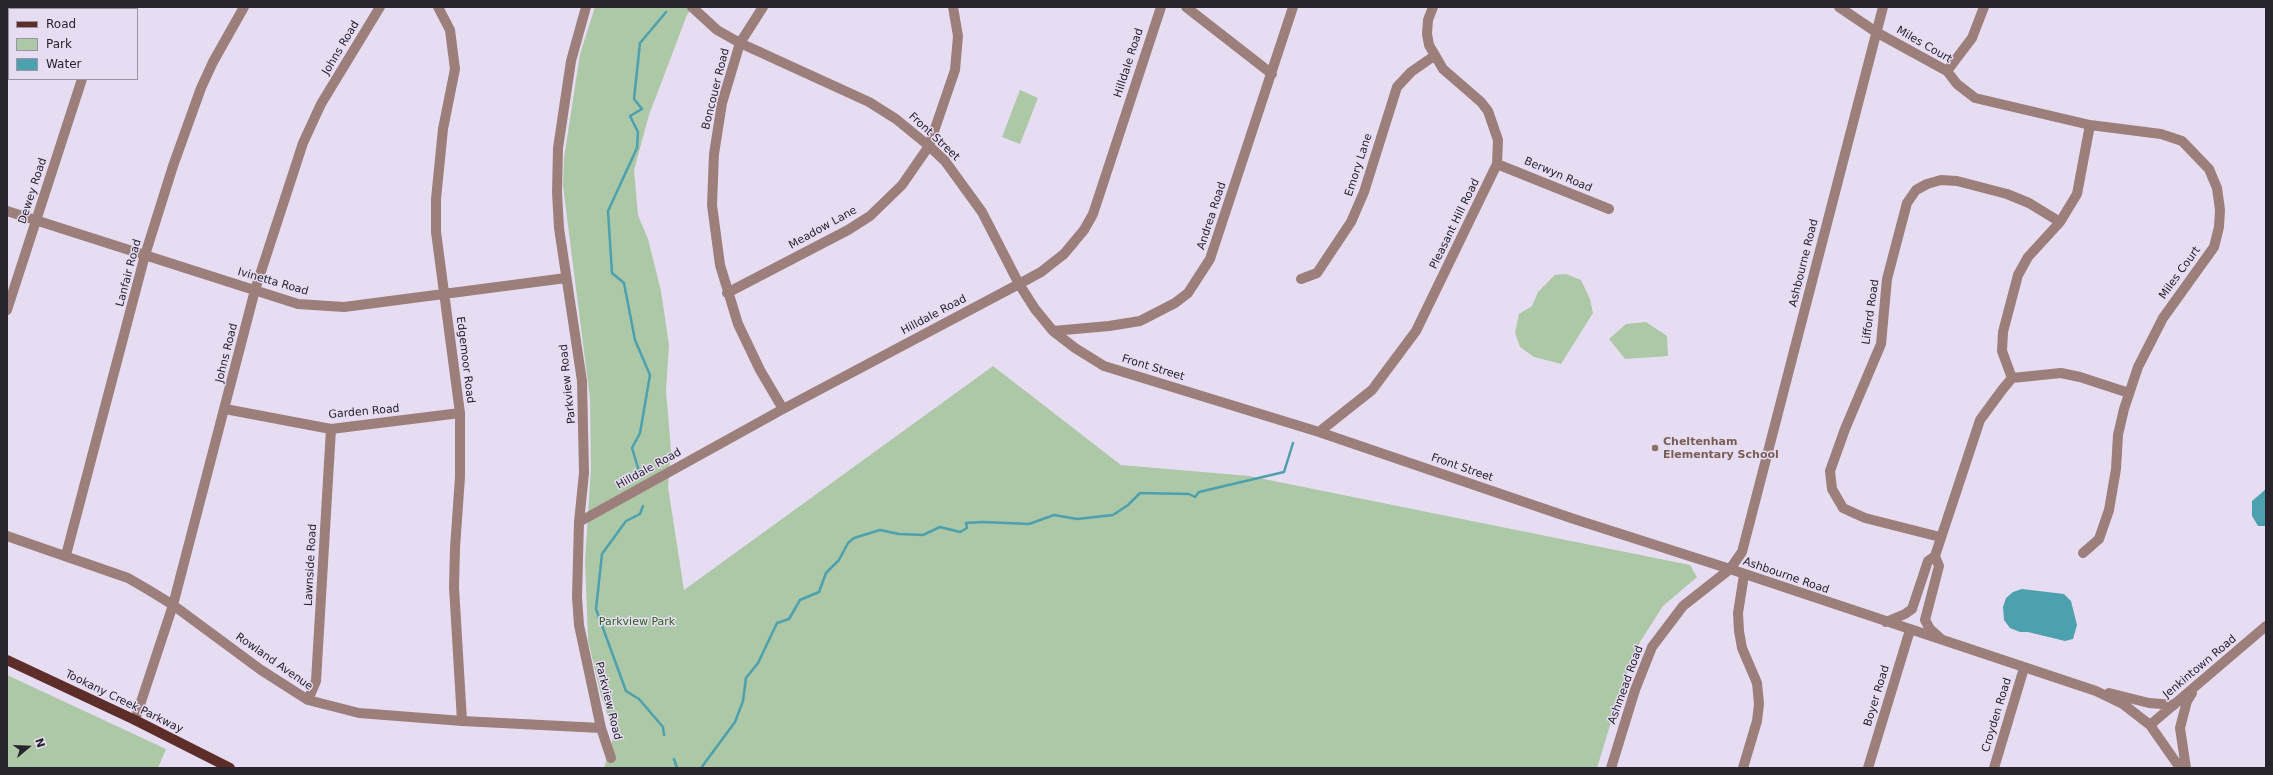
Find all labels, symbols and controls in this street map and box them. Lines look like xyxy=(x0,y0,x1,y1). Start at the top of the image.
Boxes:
legend xyxy=(8,8,138,80)
text: Road xyxy=(46,17,76,31)
street label: Johns Road xyxy=(320,19,362,77)
street label: Miles Court xyxy=(1894,24,1954,66)
street label: Hilldale Road xyxy=(1112,27,1146,99)
text: Park xyxy=(46,37,72,51)
street label: Boncouer Road xyxy=(700,47,732,131)
text: Water xyxy=(46,57,81,71)
street label: Front Street xyxy=(906,110,962,164)
street label: Emory Lane xyxy=(1343,132,1375,198)
street label: Berwyn Road xyxy=(1522,155,1594,195)
street label: Dewey Road xyxy=(16,156,50,226)
street label: Pleasant Hill Road xyxy=(1427,177,1483,271)
street label: Andrea Road xyxy=(1195,180,1229,252)
street label: Meadow Lane xyxy=(787,204,859,252)
street label: Ashbourne Road xyxy=(1787,218,1821,308)
street label: Lanfair Road xyxy=(114,238,144,308)
street label: Miles Court xyxy=(2156,244,2204,302)
street label: Ivinetta Road xyxy=(236,266,310,298)
street label: Lifford Road xyxy=(1860,278,1882,346)
street label: Hilldale Road xyxy=(899,292,969,338)
street label: Edgemoor Road xyxy=(453,316,477,404)
street label: Johns Road xyxy=(213,322,241,384)
street label: Parkview Road xyxy=(557,343,579,425)
street label: Front Street xyxy=(1120,352,1186,384)
street label: Garden Road xyxy=(328,402,400,422)
place label: Cheltenham Elementary School xyxy=(1663,435,1779,461)
marker: Cheltenham Elementary School xyxy=(1650,443,1660,453)
street label: Hilldale Road xyxy=(614,446,684,492)
street label: Front Street xyxy=(1429,451,1495,485)
street label: Lawnside Road xyxy=(302,523,320,607)
street label: Ashbourne Road xyxy=(1741,555,1831,597)
park label: Parkview Park xyxy=(599,615,675,629)
street label: Rowland Avenue xyxy=(233,630,315,694)
street label: Jenkintown Road xyxy=(2161,633,2239,701)
street label: Ashmead Road xyxy=(1606,644,1646,726)
street label: Parkview Road xyxy=(592,660,624,742)
street label: Boyer Road xyxy=(1861,664,1893,728)
street label: Tookany Creek Parkway xyxy=(63,668,185,736)
street label: Croyden Road xyxy=(1979,676,2015,754)
north arrow xyxy=(8,727,48,767)
text: N xyxy=(32,736,47,749)

